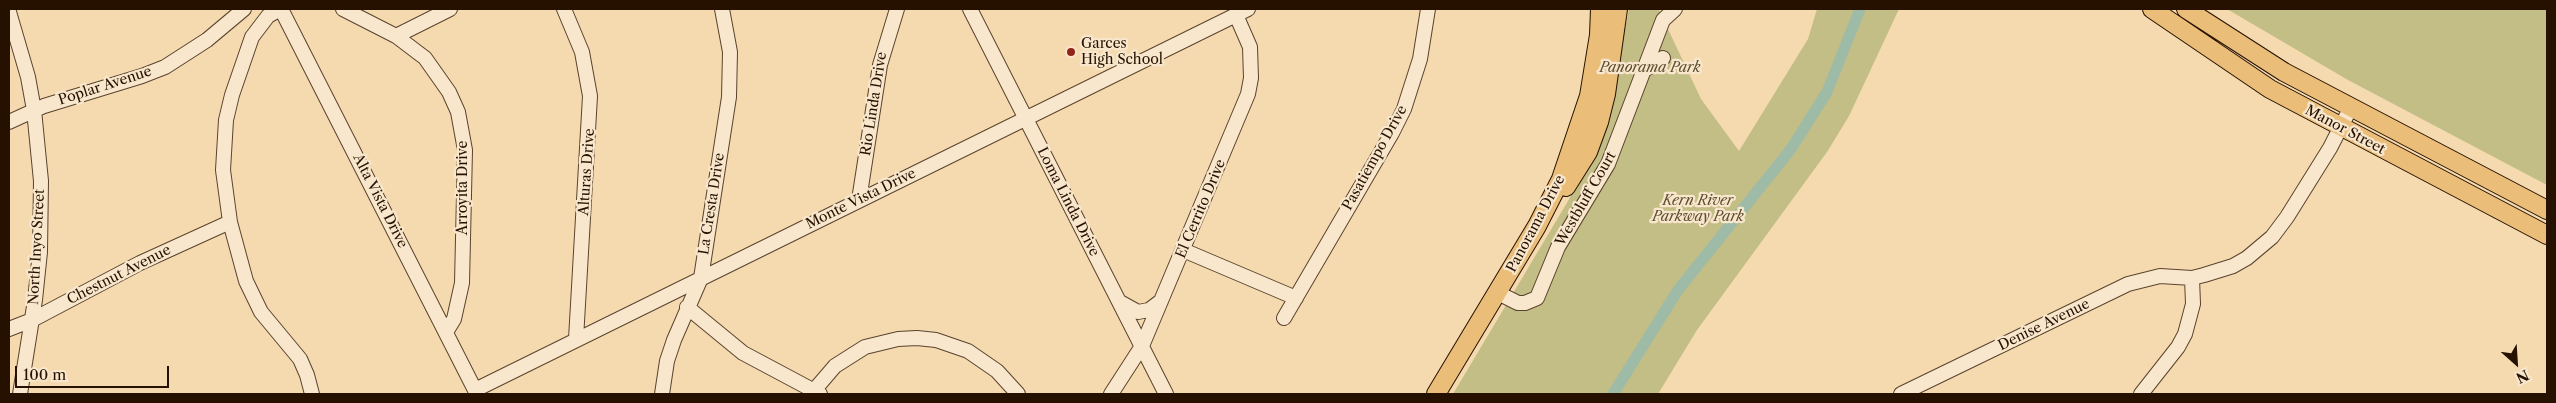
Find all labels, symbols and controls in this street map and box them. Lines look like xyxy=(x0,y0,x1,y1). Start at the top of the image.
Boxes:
place label: Garces High School xyxy=(1081,36,1163,68)
marker: Garces High School xyxy=(1065,46,1077,58)
street label: Rio Linda Drive xyxy=(857,51,891,157)
park label: Panorama Park xyxy=(1600,60,1700,76)
street label: Poplar Avenue xyxy=(56,63,154,109)
street label: Manor Street xyxy=(2302,102,2388,158)
street label: Pasatiempo Drive xyxy=(1339,103,1411,213)
street label: Alturas Drive xyxy=(576,128,598,216)
street label: Arroyita Drive xyxy=(455,141,471,235)
street label: Loma Linda Drive xyxy=(1033,145,1103,259)
street label: Westbluff Court xyxy=(1552,149,1620,249)
street label: Alta Vista Drive xyxy=(349,151,411,251)
street label: La Cresta Drive xyxy=(696,152,728,256)
street label: El Cerrito Drive xyxy=(1173,157,1229,261)
street label: Monte Vista Drive xyxy=(803,165,919,233)
street label: Panorama Drive xyxy=(1503,173,1569,275)
street label: North Inyo Street xyxy=(26,189,48,305)
park label: Kern River Parkway Park xyxy=(1652,193,1744,226)
street label: Chestnut Avenue xyxy=(64,242,174,308)
street label: Denise Avenue xyxy=(1996,296,2092,354)
north arrow xyxy=(2491,338,2541,388)
scale bar xyxy=(18,356,171,388)
text: 100 m xyxy=(23,365,66,384)
text: N xyxy=(2513,366,2532,387)

